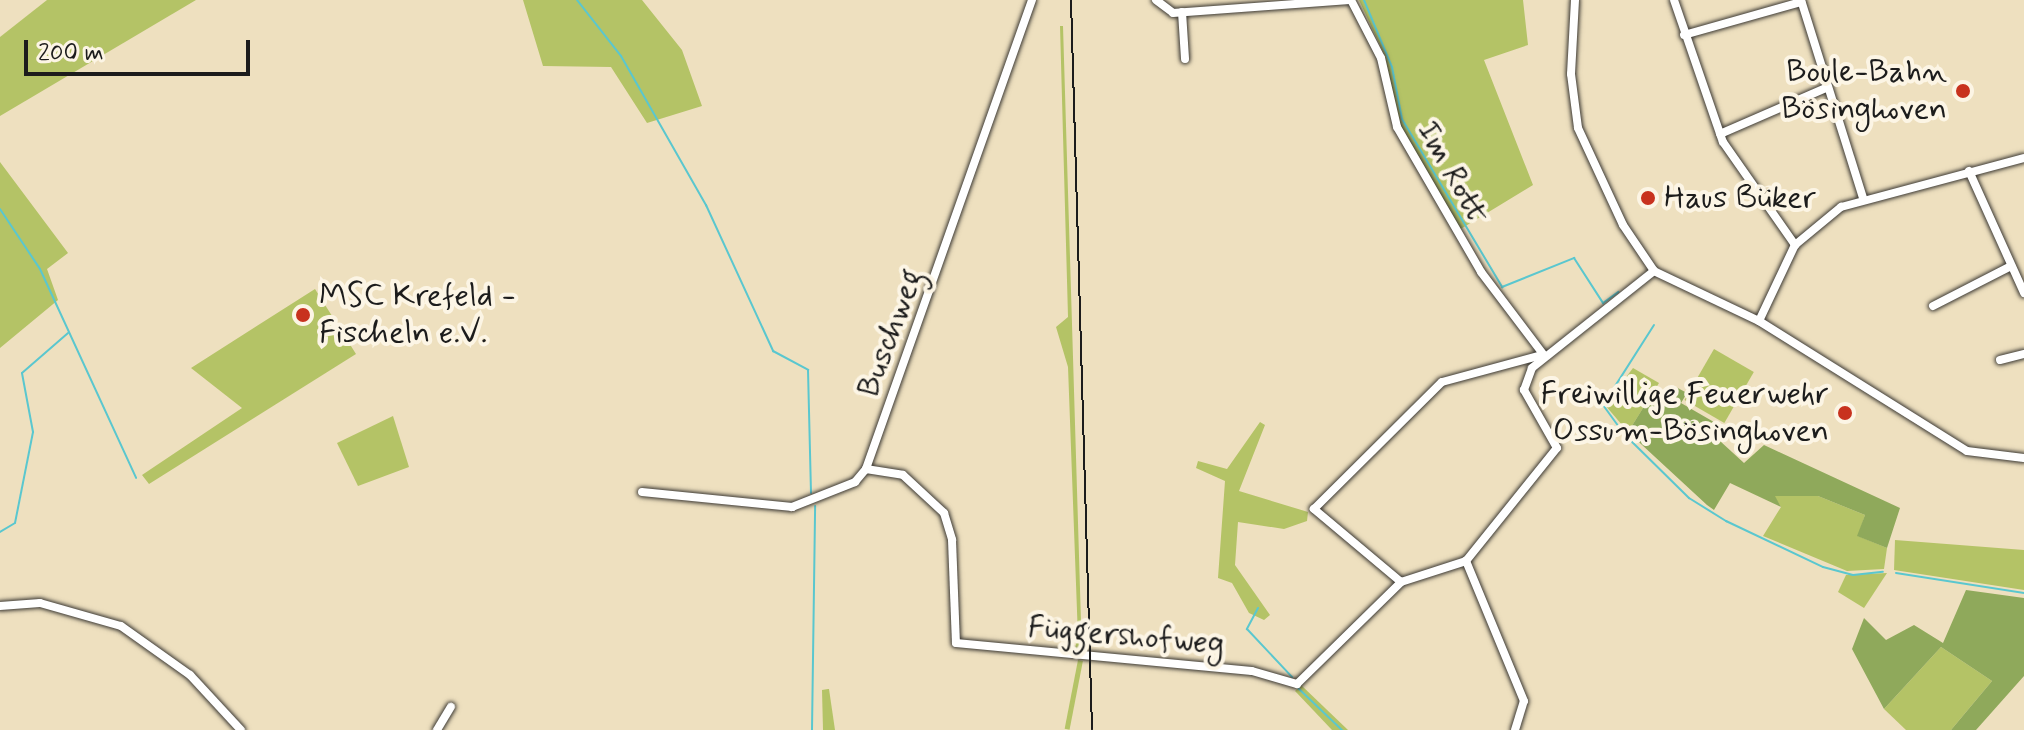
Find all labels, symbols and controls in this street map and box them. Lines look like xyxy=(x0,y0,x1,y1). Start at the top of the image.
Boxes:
scale bar xyxy=(28,24,254,74)
text: 200 m xyxy=(38,38,104,69)
place label: Boule-Bahn Bösinghoven xyxy=(1781,54,1947,129)
marker: Boule-Bahn Bösinghoven xyxy=(1954,82,1972,100)
street label: Im Rott xyxy=(1408,114,1496,232)
place label: Haus Büker xyxy=(1664,179,1815,217)
marker: Haus Büker xyxy=(1639,189,1657,207)
street label: Buschweg xyxy=(850,264,932,402)
place label: MSC Krefeld - Fischeln e.V. xyxy=(319,278,516,353)
marker: MSC Krefeld - Fischeln e.V. xyxy=(294,306,312,324)
place label: Freiwillige Feuerwehr Ossum-Bösinghoven xyxy=(1546,376,1829,451)
marker: Freiwillige Feuerwehr Ossum-Bösinghoven xyxy=(1836,404,1854,422)
street label: Függershofweg xyxy=(1026,608,1226,664)

